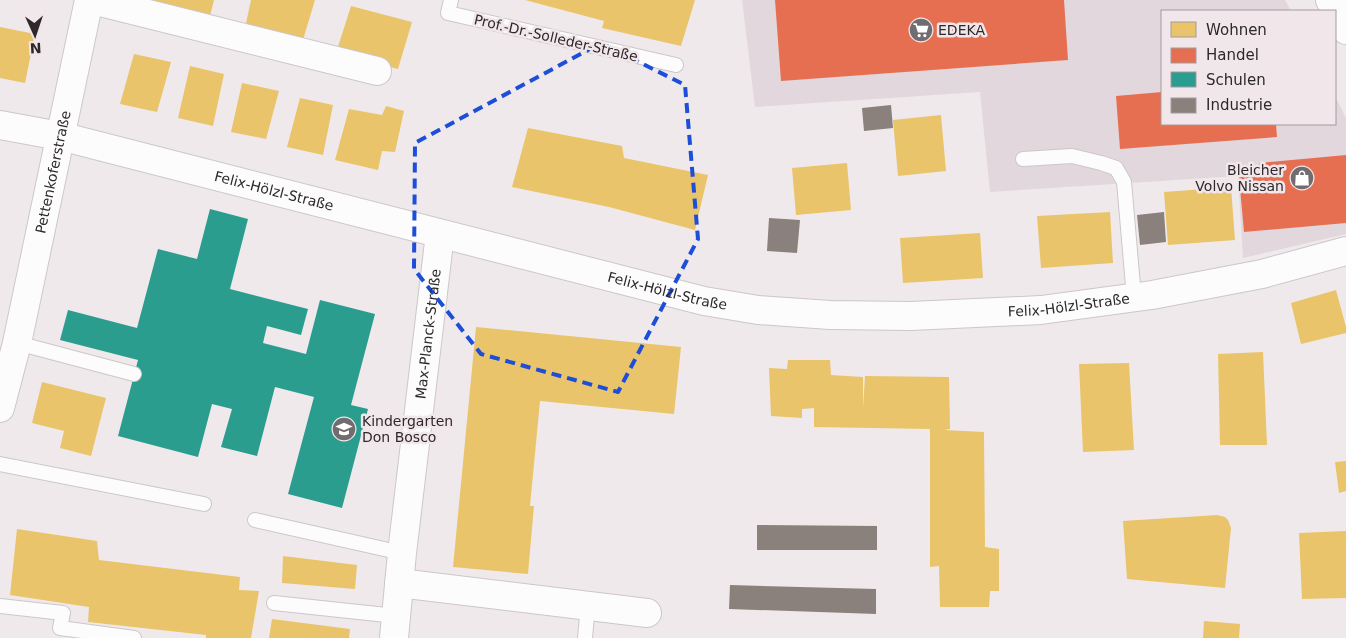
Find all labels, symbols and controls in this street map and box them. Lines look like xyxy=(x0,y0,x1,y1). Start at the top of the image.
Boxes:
north arrow xyxy=(10,10,60,60)
legend xyxy=(1161,10,1336,125)
street label: Prof.-Dr.-Solleder-Straße xyxy=(472,11,640,65)
supermarket icon: EDEKA xyxy=(908,17,934,43)
text: Wohnen xyxy=(1206,21,1267,39)
place label: EDEKA xyxy=(938,22,985,38)
text: N xyxy=(29,40,42,56)
text: Handel xyxy=(1206,46,1259,64)
text: Schulen xyxy=(1206,71,1266,89)
text: Industrie xyxy=(1206,96,1272,114)
street label: Pettenkoferstraße xyxy=(32,109,74,235)
place label: Bleicher Volvo Nissan xyxy=(1195,162,1284,194)
shop icon: Bleicher Volvo Nissan xyxy=(1289,165,1315,191)
street label: Felix-Hölzl-Straße xyxy=(213,168,335,214)
street label: Max-Planck-Straße xyxy=(412,268,444,400)
street label: Felix-Hölzl-Straße xyxy=(606,269,728,313)
street label: Felix-Hölzl-Straße xyxy=(1008,290,1131,320)
place label: Kindergarten Don Bosco xyxy=(362,413,453,445)
school or university icon: Kindergarten Don Bosco xyxy=(331,416,357,442)

